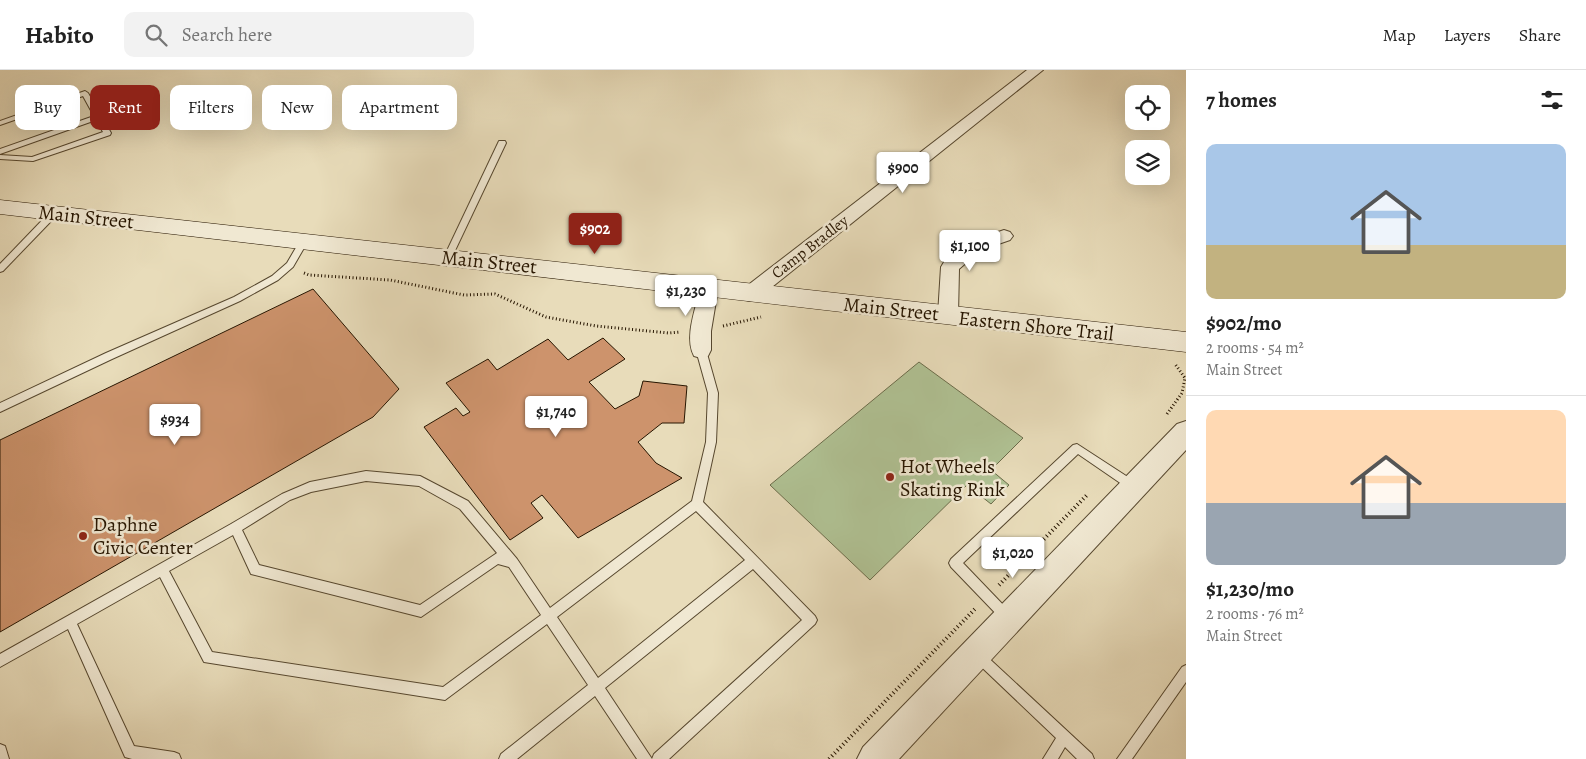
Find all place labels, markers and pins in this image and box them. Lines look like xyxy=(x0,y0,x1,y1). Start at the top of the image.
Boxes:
pin: $900 xyxy=(873,152,933,194)
pin: $902 xyxy=(565,212,625,255)
pin: $1,100 xyxy=(929,230,1011,272)
pin: $1,230 xyxy=(645,274,727,317)
pin: $1,740 xyxy=(515,396,597,438)
pin: $934 xyxy=(145,404,205,446)
place label: Hot Wheels Skating Rink xyxy=(900,453,1005,503)
marker: Hot Wheels Skating Rink xyxy=(884,471,896,483)
place label: Daphne Civic Center xyxy=(93,511,193,561)
marker: Daphne Civic Center xyxy=(77,530,89,542)
pin: $1,020 xyxy=(972,536,1054,579)

